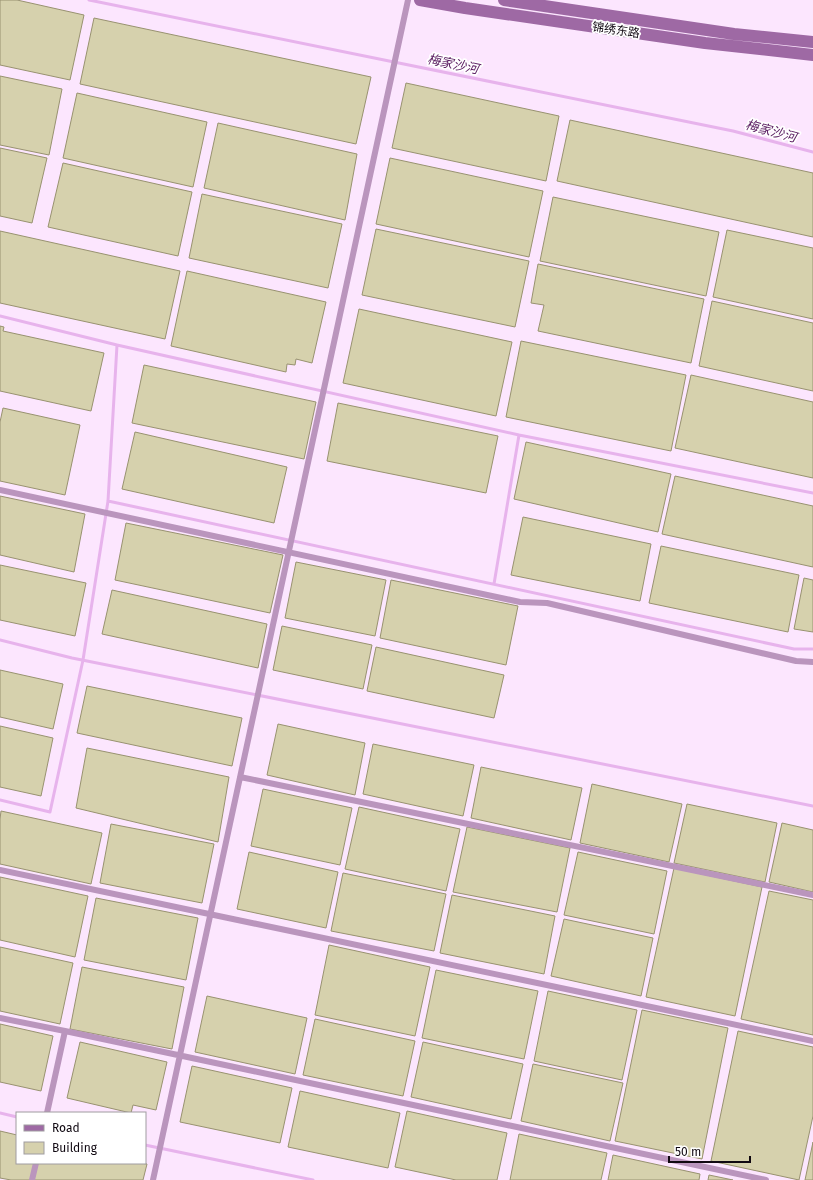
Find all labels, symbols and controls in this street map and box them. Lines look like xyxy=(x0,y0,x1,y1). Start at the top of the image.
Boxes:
street label: 锦绣东路 xyxy=(591,20,641,40)
water label: 梅家沙河 xyxy=(426,51,483,77)
water label: 梅家沙河 xyxy=(744,117,801,146)
legend xyxy=(16,1112,146,1164)
text: Road xyxy=(52,1121,80,1135)
scale bar xyxy=(669,1138,750,1164)
text: Building xyxy=(52,1141,98,1155)
text: 50 m xyxy=(675,1145,701,1159)

